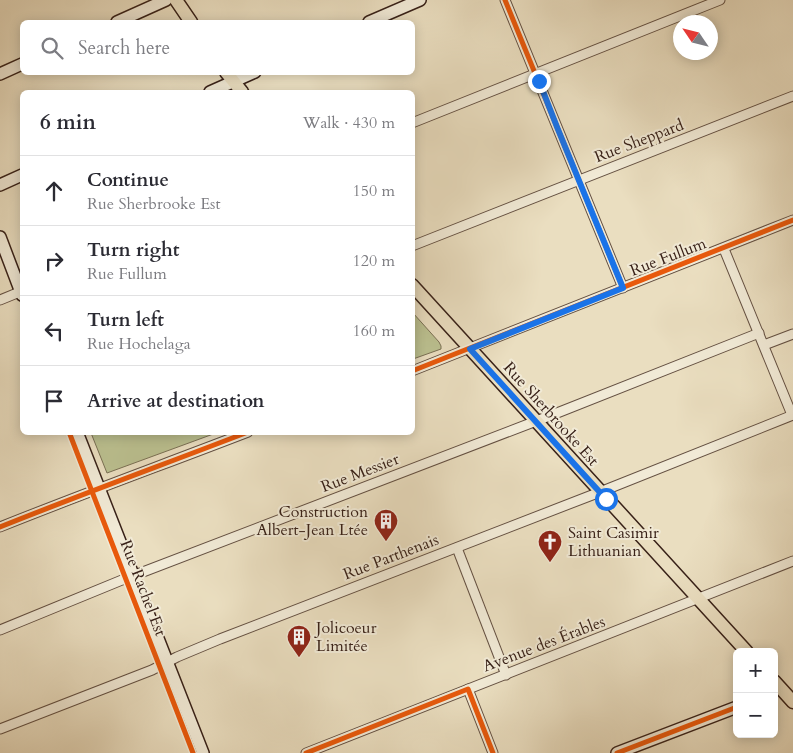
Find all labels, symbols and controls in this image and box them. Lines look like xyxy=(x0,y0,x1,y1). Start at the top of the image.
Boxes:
north arrow xyxy=(673,15,718,60)
search box xyxy=(20,20,415,75)
icon: search xyxy=(38,34,66,62)
text: Search here xyxy=(78,35,170,61)
route end xyxy=(528,70,551,93)
text: 6 min xyxy=(40,108,96,137)
text: Walk · 430 m xyxy=(303,112,395,134)
street label: Rue Sheppard xyxy=(591,114,687,168)
text: Continue xyxy=(87,167,169,193)
icon: ahead xyxy=(40,177,68,205)
text: 150 m xyxy=(353,180,395,202)
text: Rue Sherbrooke Est xyxy=(87,193,220,215)
street label: Rue Fullum xyxy=(627,232,710,282)
text: Turn right xyxy=(87,237,179,263)
icon: right xyxy=(40,247,68,275)
text: 120 m xyxy=(353,250,395,272)
text: Rue Fullum xyxy=(87,263,167,285)
text: Turn left xyxy=(87,307,164,333)
icon: left xyxy=(40,317,68,345)
text: 160 m xyxy=(353,320,395,342)
text: Rue Hochelaga xyxy=(87,333,191,355)
street label: Rue Sherbrooke Est xyxy=(498,357,604,471)
icon: arrive xyxy=(40,387,68,415)
text: Arrive at destination xyxy=(87,388,264,414)
street label: Rue Messier xyxy=(318,448,402,498)
route start xyxy=(595,488,618,511)
place label: Construction Albert-Jean Ltée xyxy=(256,501,368,541)
building icon: Construction Albert-Jean Ltée xyxy=(373,508,399,542)
place label: Saint Casimir Lithuanian xyxy=(568,522,659,562)
street label: Rue Parthenais xyxy=(340,529,442,585)
church icon: Saint Casimir Lithuanian xyxy=(537,529,563,563)
street label: Rue Rachel Est xyxy=(115,537,171,639)
street label: Avenue des Érables xyxy=(480,611,608,677)
place label: Jolicoeur Limitée xyxy=(314,617,377,657)
building icon: Jolicoeur Limitée xyxy=(286,624,312,658)
map controls xyxy=(733,648,778,738)
button: + xyxy=(733,648,778,693)
button: − xyxy=(733,693,778,738)

